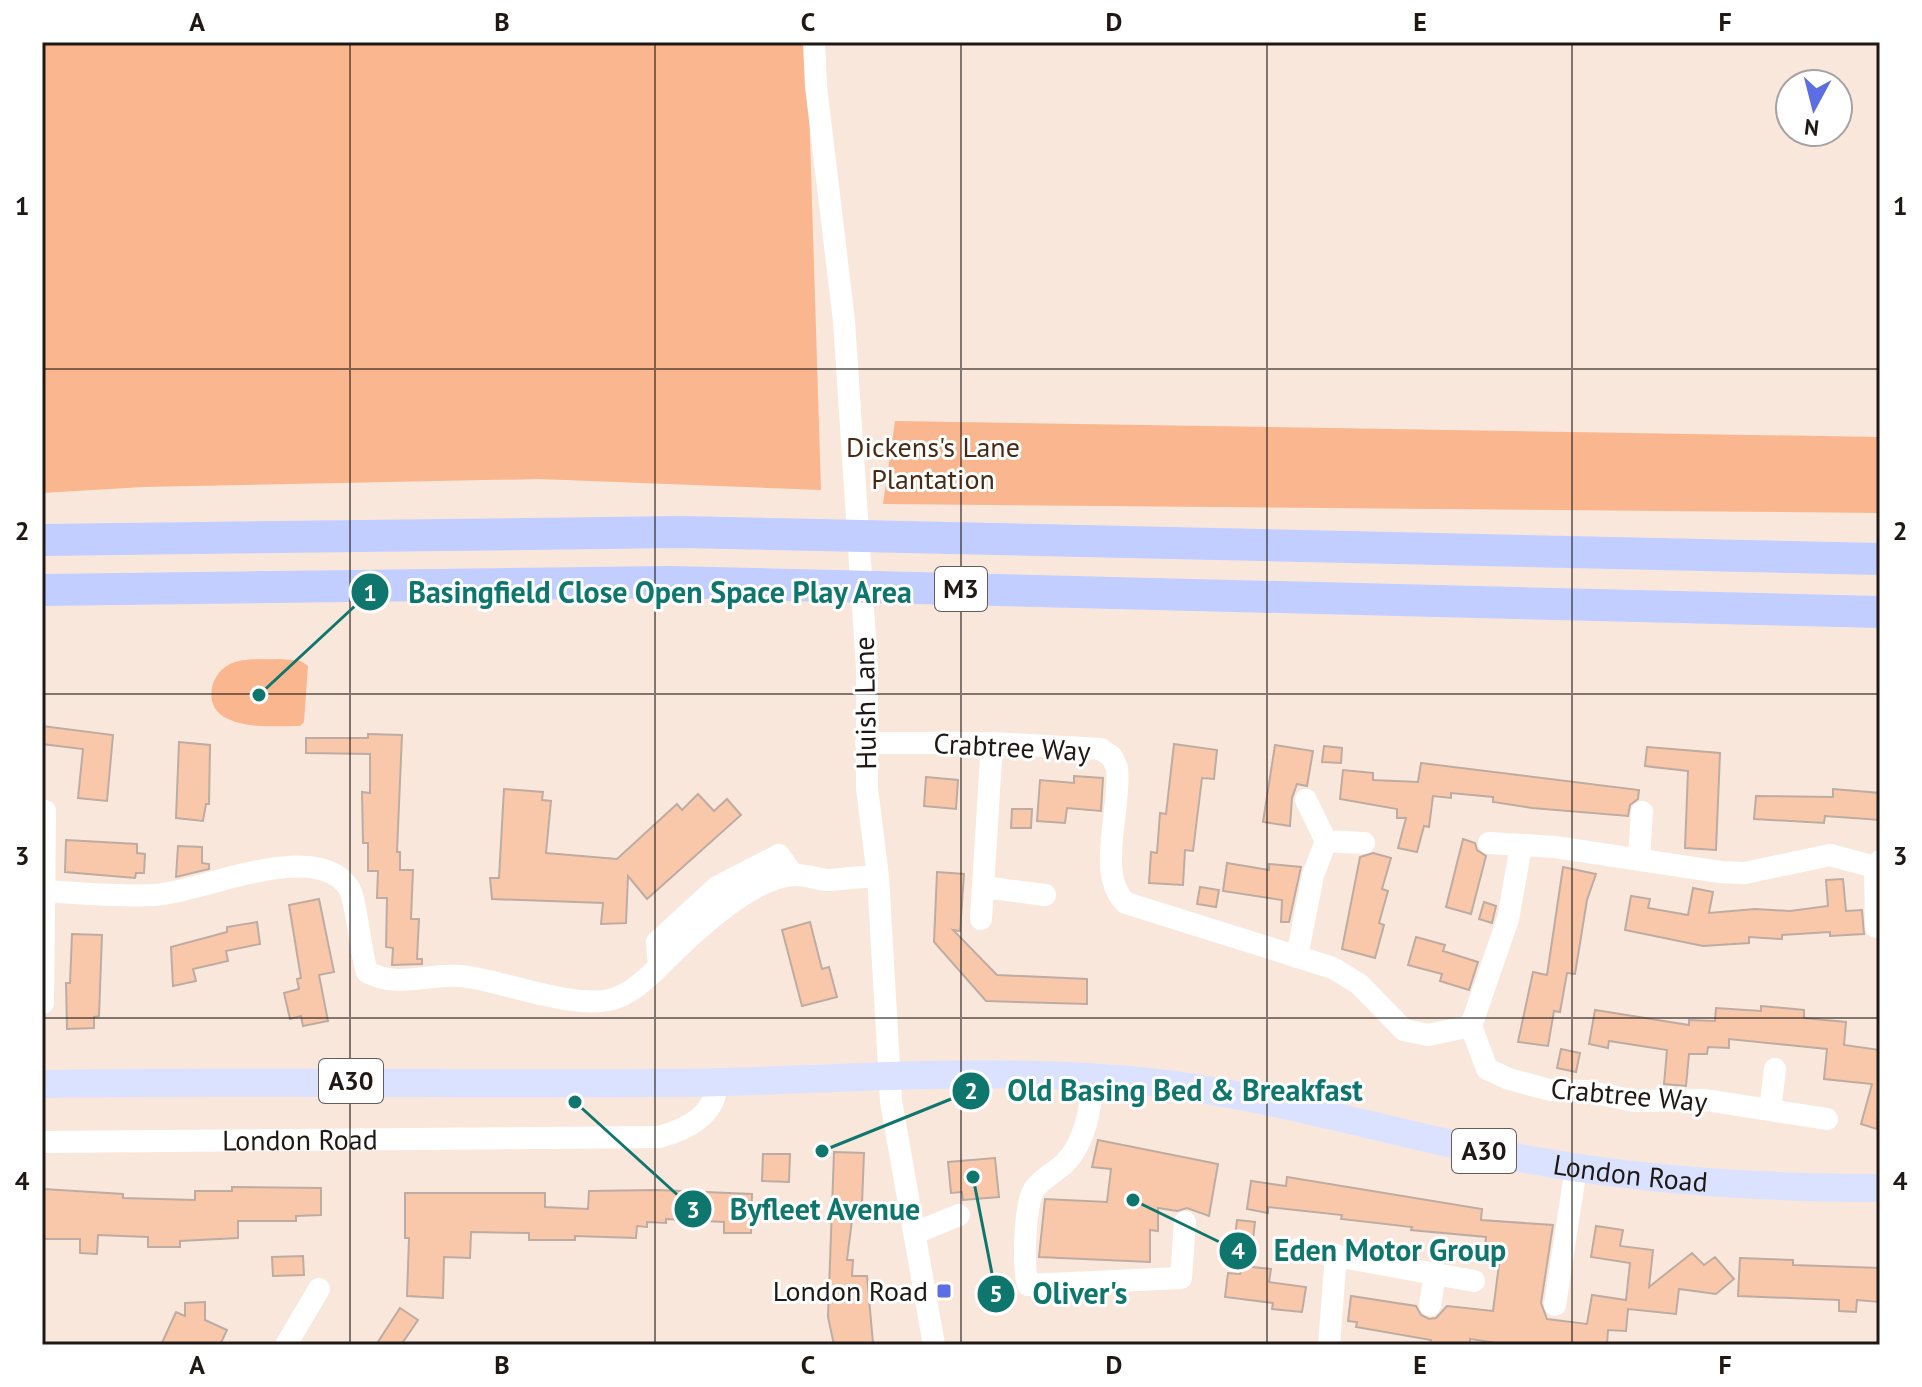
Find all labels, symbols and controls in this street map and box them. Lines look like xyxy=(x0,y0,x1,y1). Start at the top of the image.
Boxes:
text: A xyxy=(189,5,205,38)
text: B xyxy=(494,5,510,38)
text: C xyxy=(801,5,815,38)
text: D xyxy=(1106,5,1122,38)
text: E xyxy=(1413,5,1427,38)
text: F xyxy=(1718,5,1732,38)
north arrow xyxy=(1774,68,1854,148)
text: N xyxy=(1803,113,1820,143)
text: 1 xyxy=(15,189,29,222)
text: 1 xyxy=(1893,189,1907,222)
park label: Dickens's Lane Plantation xyxy=(846,428,1020,497)
text: 2 xyxy=(15,514,29,547)
text: 2 xyxy=(1893,514,1907,547)
callout: Basingfield Close Open Space Play Area xyxy=(350,565,929,619)
road number: M3 xyxy=(935,567,987,611)
text: Basingfield Close Open Space Play Area xyxy=(408,572,912,611)
text: 1 xyxy=(363,577,377,608)
street label: Huish Lane xyxy=(845,636,884,770)
street label: Crabtree Way xyxy=(933,724,1091,769)
text: 3 xyxy=(15,839,29,872)
text: 3 xyxy=(1893,839,1907,872)
road number: A30 xyxy=(319,1059,383,1103)
callout: Old Basing Bed & Breakfast xyxy=(951,1064,1379,1118)
street label: Crabtree Way xyxy=(1549,1069,1709,1120)
text: Old Basing Bed & Breakfast xyxy=(1007,1070,1363,1109)
text: 2 xyxy=(964,1075,978,1106)
street label: London Road xyxy=(222,1120,378,1159)
road number: A30 xyxy=(1452,1129,1516,1173)
street label: London Road xyxy=(1551,1145,1709,1200)
text: 4 xyxy=(15,1164,30,1197)
text: 4 xyxy=(1893,1164,1908,1197)
callout: Byfleet Avenue xyxy=(673,1182,937,1236)
text: Byfleet Avenue xyxy=(730,1189,920,1228)
text: 3 xyxy=(686,1194,700,1225)
callout: Eden Motor Group xyxy=(1218,1224,1523,1278)
text: Eden Motor Group xyxy=(1274,1230,1506,1269)
text: 4 xyxy=(1231,1235,1245,1266)
callout: Oliver's xyxy=(976,1267,1143,1321)
place label: London Road xyxy=(773,1272,928,1309)
text: Oliver's xyxy=(1033,1273,1127,1312)
text: 5 xyxy=(989,1278,1003,1309)
marker: London Road xyxy=(935,1282,953,1300)
text: A xyxy=(189,1348,205,1381)
text: B xyxy=(494,1348,510,1381)
text: C xyxy=(801,1348,815,1381)
text: D xyxy=(1106,1348,1122,1381)
text: E xyxy=(1413,1348,1427,1381)
text: F xyxy=(1718,1348,1732,1381)

